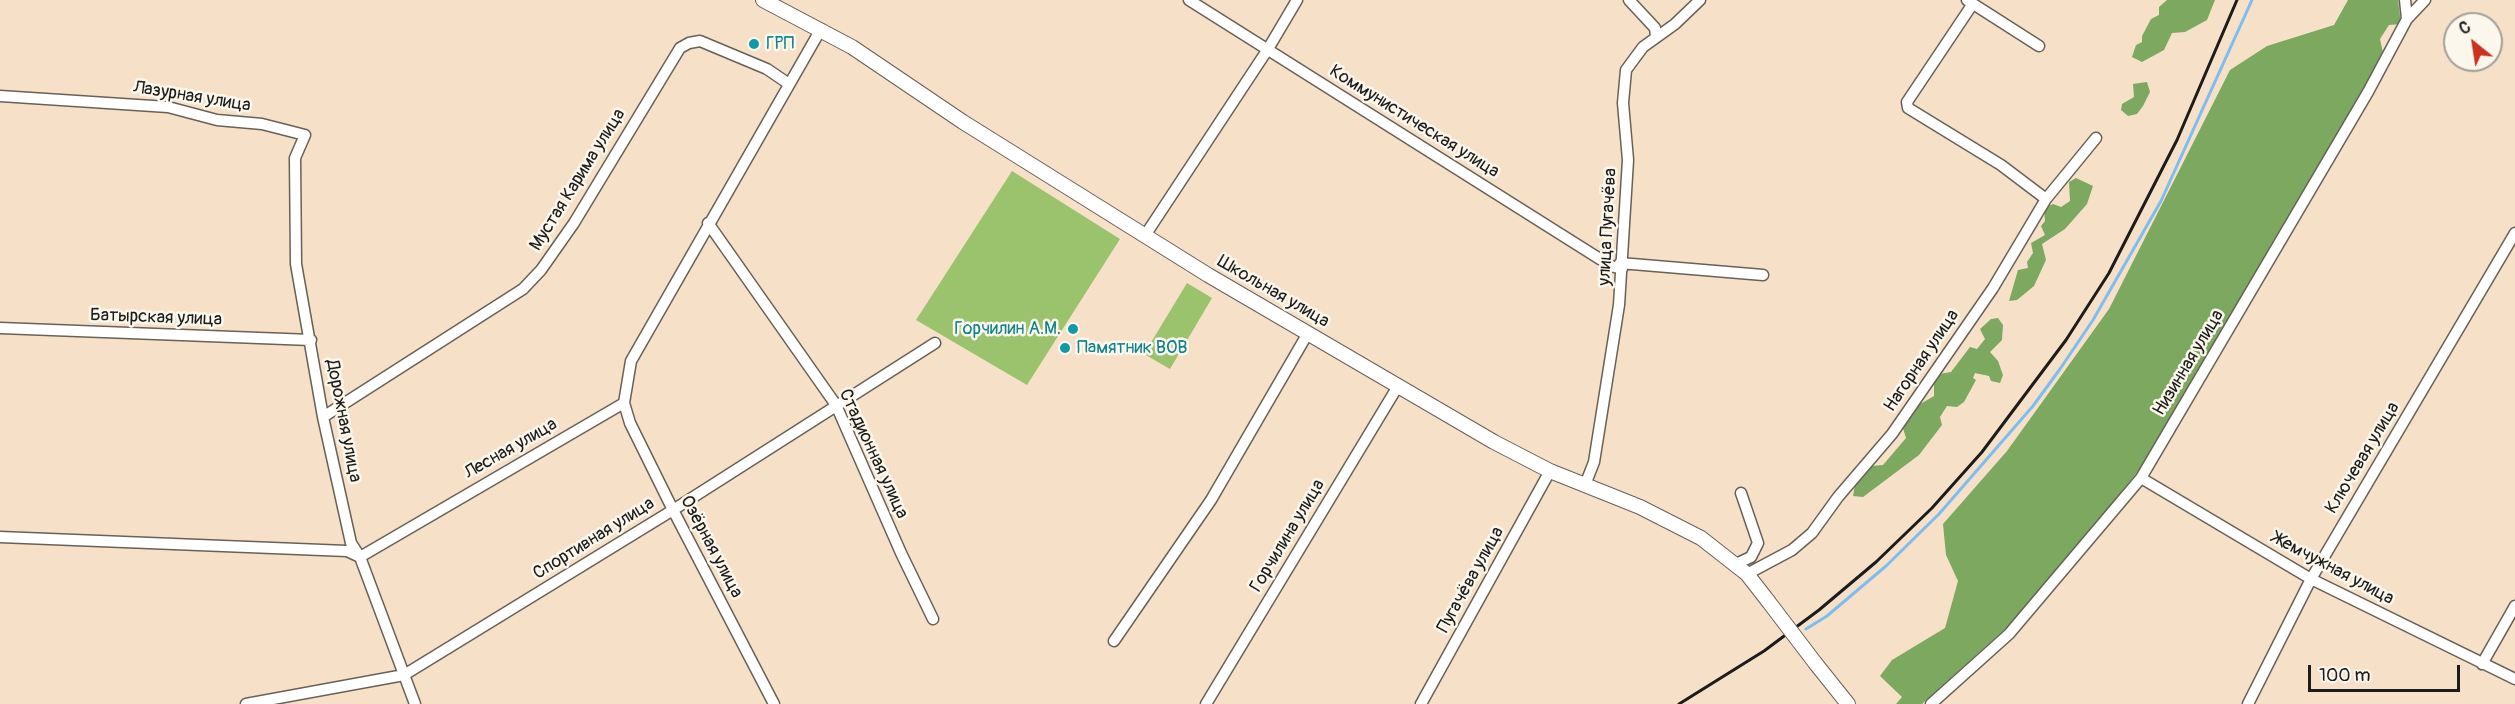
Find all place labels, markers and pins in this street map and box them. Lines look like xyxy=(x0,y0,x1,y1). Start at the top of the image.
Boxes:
place label: ГРП xyxy=(766,33,794,55)
marker: ГРП xyxy=(747,37,761,51)
place label: Горчилин А.М. xyxy=(954,318,1061,340)
marker: Горчилин А.М. xyxy=(1066,322,1080,336)
place label: Памятник ВОВ xyxy=(1077,337,1188,359)
marker: Памятник ВОВ xyxy=(1058,341,1072,355)

